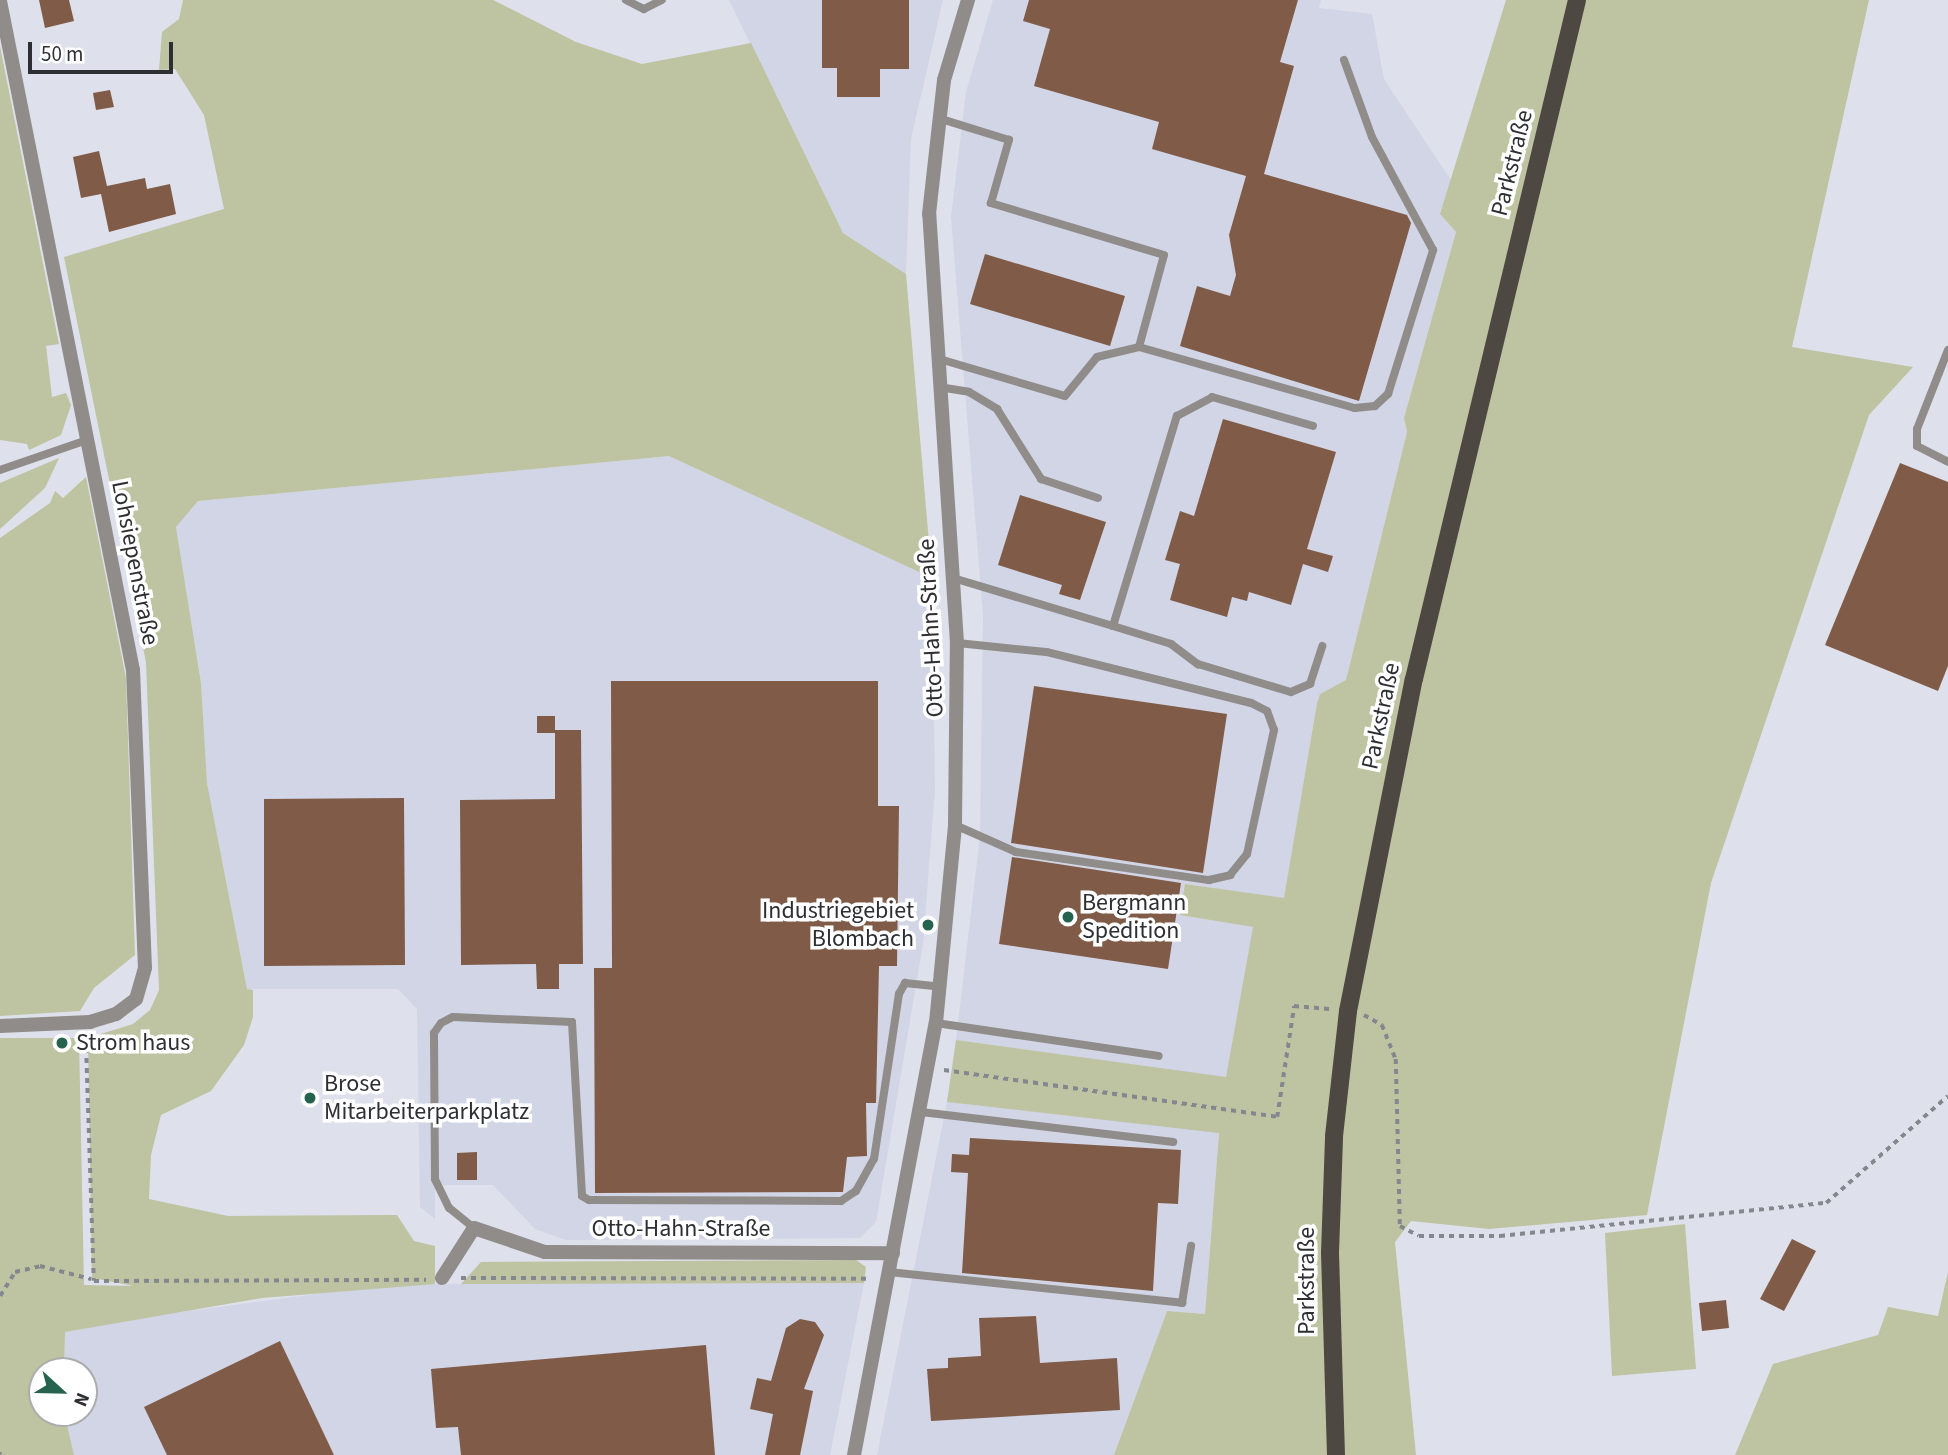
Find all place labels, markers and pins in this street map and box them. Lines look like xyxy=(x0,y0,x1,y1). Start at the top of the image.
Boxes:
place label: Bergmann Spedition xyxy=(1082,889,1186,945)
place label: Industriegebiet Blombach xyxy=(762,897,914,953)
marker: Bergmann Spedition xyxy=(1060,909,1076,925)
marker: Industriegebiet Blombach xyxy=(920,917,936,933)
place label: Strom haus xyxy=(76,1029,190,1057)
marker: Strom haus xyxy=(54,1035,70,1051)
place label: Brose Mitarbeiterparkplatz xyxy=(324,1070,529,1126)
marker: Brose Mitarbeiterparkplatz xyxy=(302,1090,318,1106)

